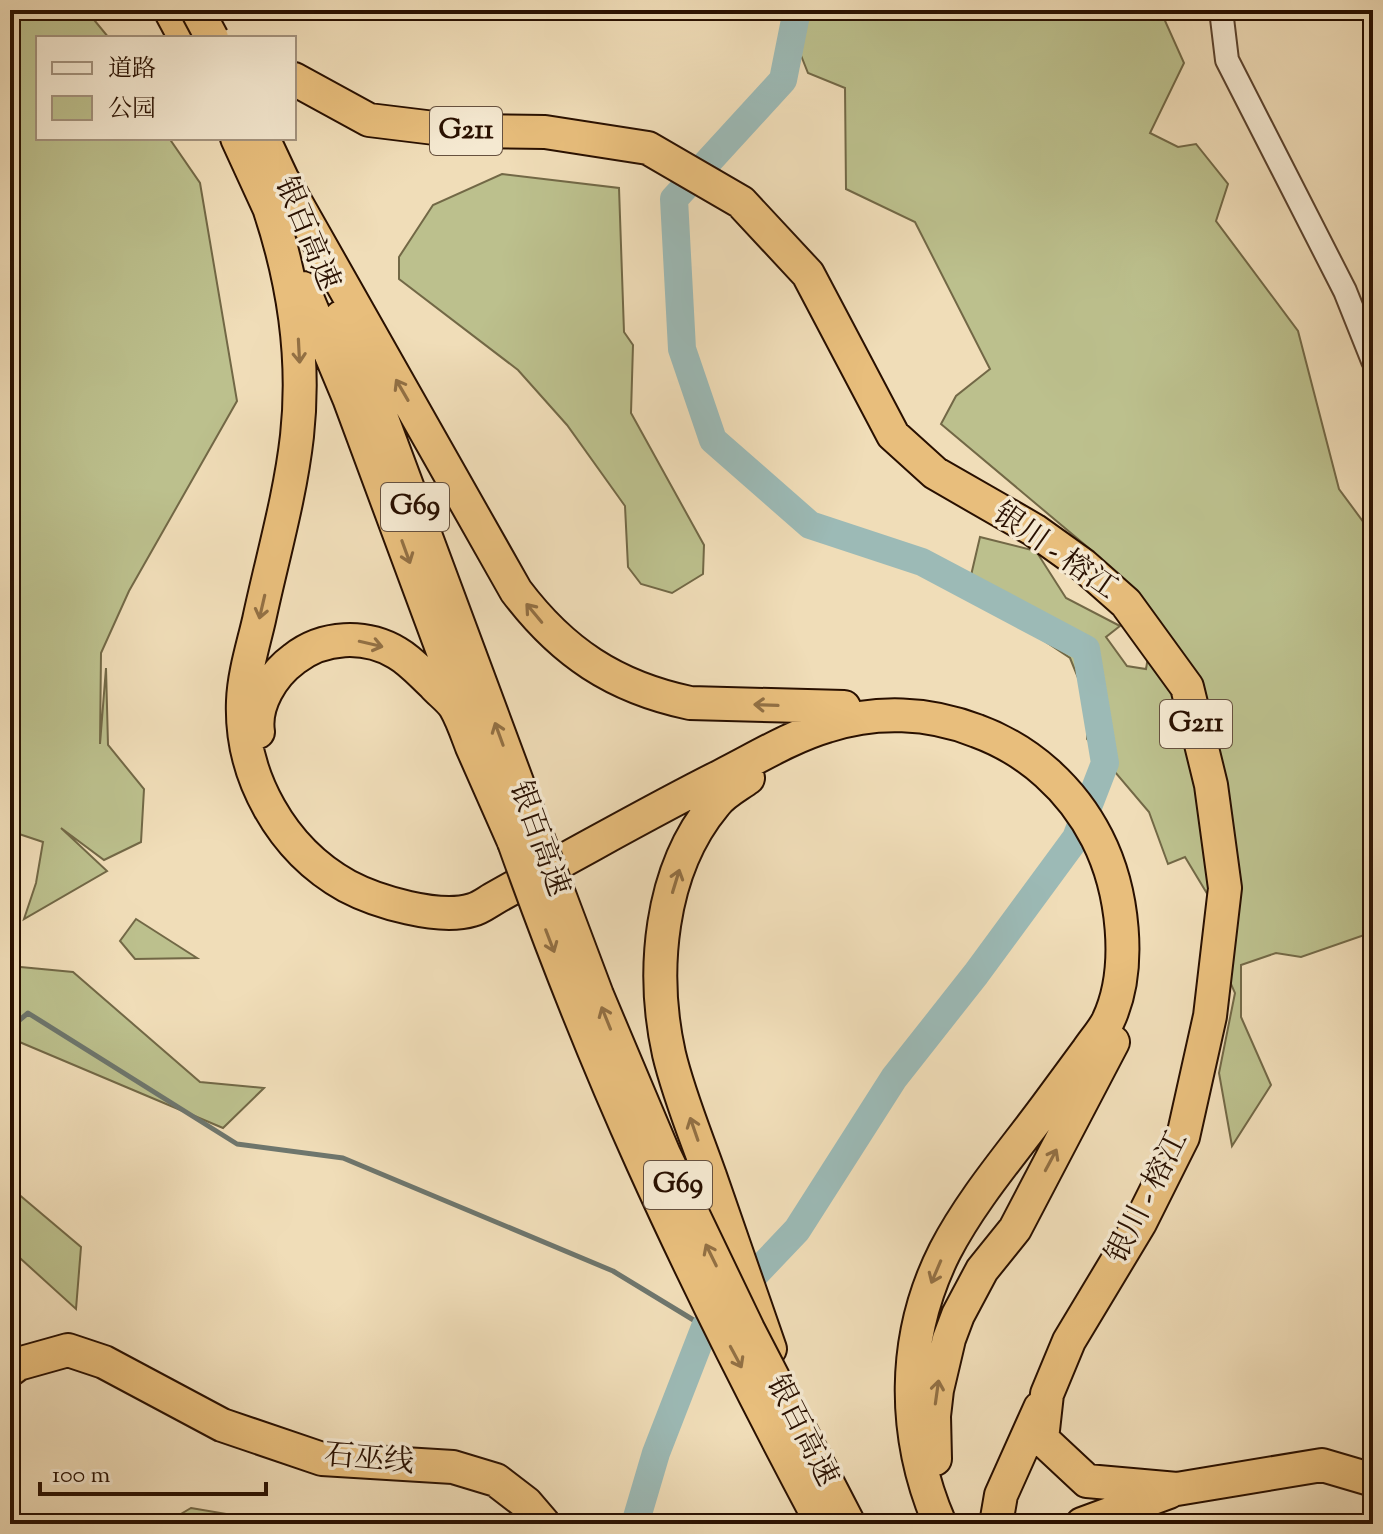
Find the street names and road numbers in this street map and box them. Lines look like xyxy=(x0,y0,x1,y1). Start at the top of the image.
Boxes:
road number: G211 xyxy=(430,107,502,155)
street label: 银百高速 xyxy=(263,170,349,298)
road number: G69 xyxy=(381,483,449,531)
street label: 银川 - 榕江 xyxy=(983,493,1125,611)
road number: G211 xyxy=(1160,700,1232,748)
street label: 银百高速 xyxy=(497,775,579,903)
street label: 银川 - 榕江 xyxy=(1096,1125,1200,1271)
road number: G69 xyxy=(644,1161,712,1209)
street label: 银百高速 xyxy=(755,1368,847,1494)
street label: 石巫线 xyxy=(322,1435,416,1485)

